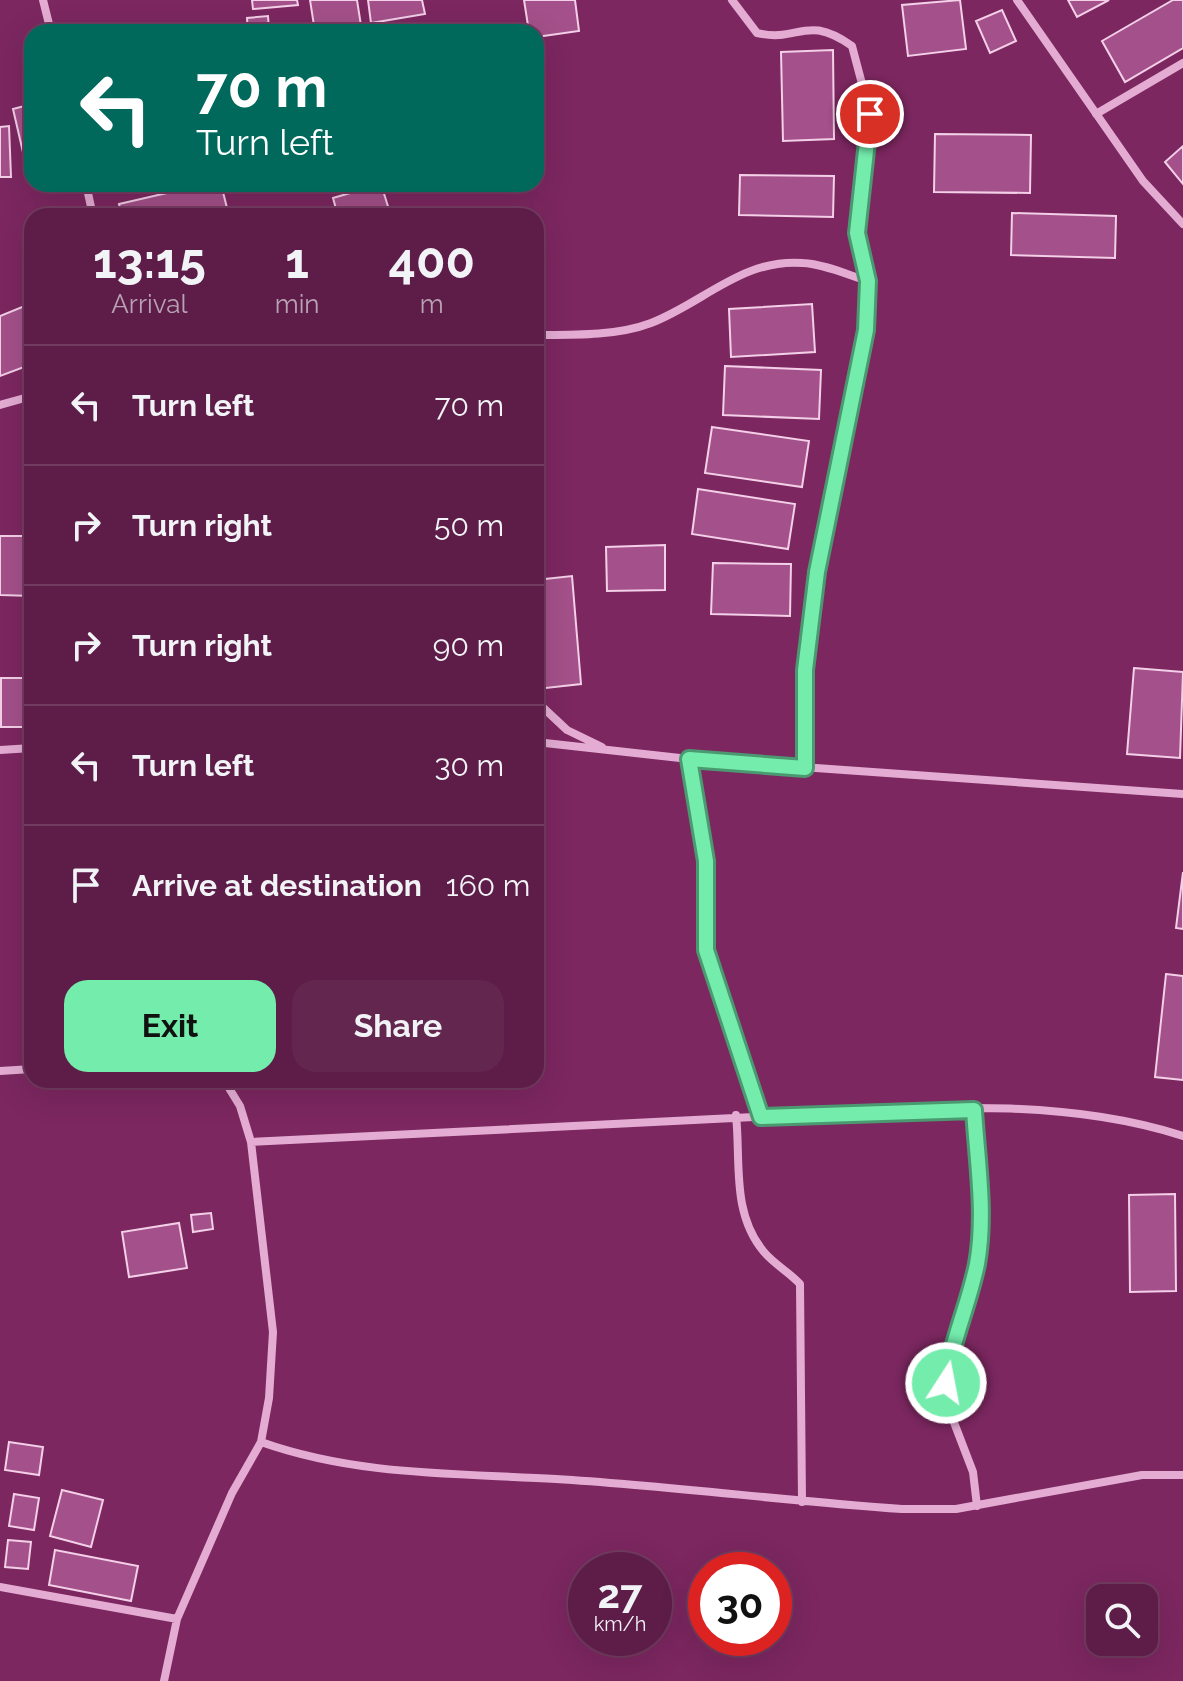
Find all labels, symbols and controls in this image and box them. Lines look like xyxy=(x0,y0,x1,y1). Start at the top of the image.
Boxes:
text: 70 m xyxy=(196,54,327,120)
icon: left xyxy=(64,56,168,160)
pin xyxy=(836,80,904,148)
icon: arrive xyxy=(848,92,892,136)
text: Turn left xyxy=(196,121,334,163)
text: 13:15 xyxy=(93,233,206,289)
text: 1 xyxy=(285,233,309,289)
text: 400 xyxy=(389,233,475,289)
text: Arrival xyxy=(111,289,188,319)
text: min xyxy=(275,289,320,319)
text: m xyxy=(420,289,444,319)
icon: left xyxy=(64,383,108,427)
text: Turn left xyxy=(132,388,254,423)
text: 70 m xyxy=(434,388,504,423)
icon: right xyxy=(64,503,108,547)
text: Turn right xyxy=(132,508,272,543)
text: 50 m xyxy=(434,508,504,543)
icon: right xyxy=(64,623,108,667)
text: Turn right xyxy=(132,628,272,663)
text: 90 m xyxy=(433,628,504,663)
icon: left xyxy=(64,743,108,787)
text: Turn left xyxy=(132,748,254,783)
text: 30 m xyxy=(434,748,504,783)
icon: arrive xyxy=(64,863,108,907)
text: Arrive at destination xyxy=(132,868,422,903)
text: 160 m xyxy=(446,868,530,903)
button: Exit xyxy=(64,980,276,1072)
button: Share xyxy=(292,980,504,1072)
position arrow xyxy=(904,1341,988,1425)
speed limit sign: 30 xyxy=(688,1552,792,1656)
text: 27 xyxy=(597,1570,642,1617)
map controls xyxy=(1086,1584,1158,1656)
button: search xyxy=(1086,1584,1158,1656)
text: km/h xyxy=(594,1612,646,1636)

